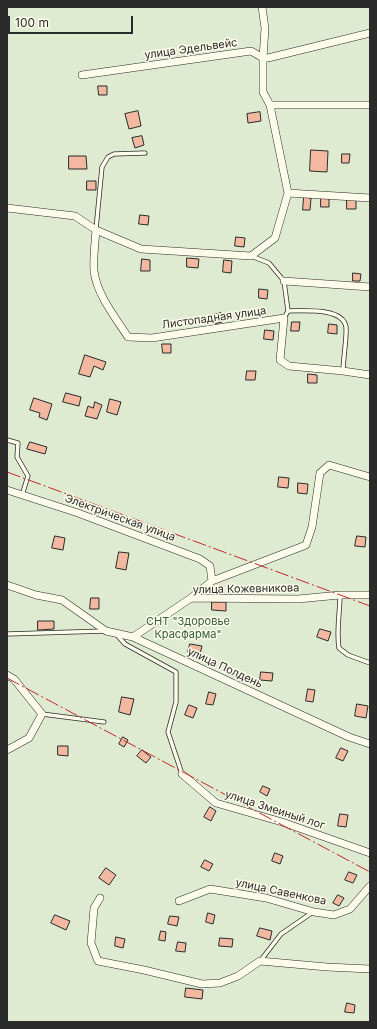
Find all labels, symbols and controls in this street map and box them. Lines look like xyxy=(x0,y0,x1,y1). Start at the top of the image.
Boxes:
scale bar xyxy=(10,8,135,34)
text: 100 m xyxy=(15,15,49,30)
street label: улица Эдельвейс xyxy=(144,36,238,62)
street label: Листопадная улица xyxy=(161,304,267,332)
street label: Электрическая улица xyxy=(63,492,177,544)
street label: улица Кожевникова xyxy=(193,581,299,597)
park label: СНТ "Здоровье Красфарма" xyxy=(146,615,230,641)
street label: улица Полдень xyxy=(185,645,265,691)
street label: улица Змеиный лог xyxy=(223,788,327,832)
street label: улица Савенкова xyxy=(234,876,328,908)

